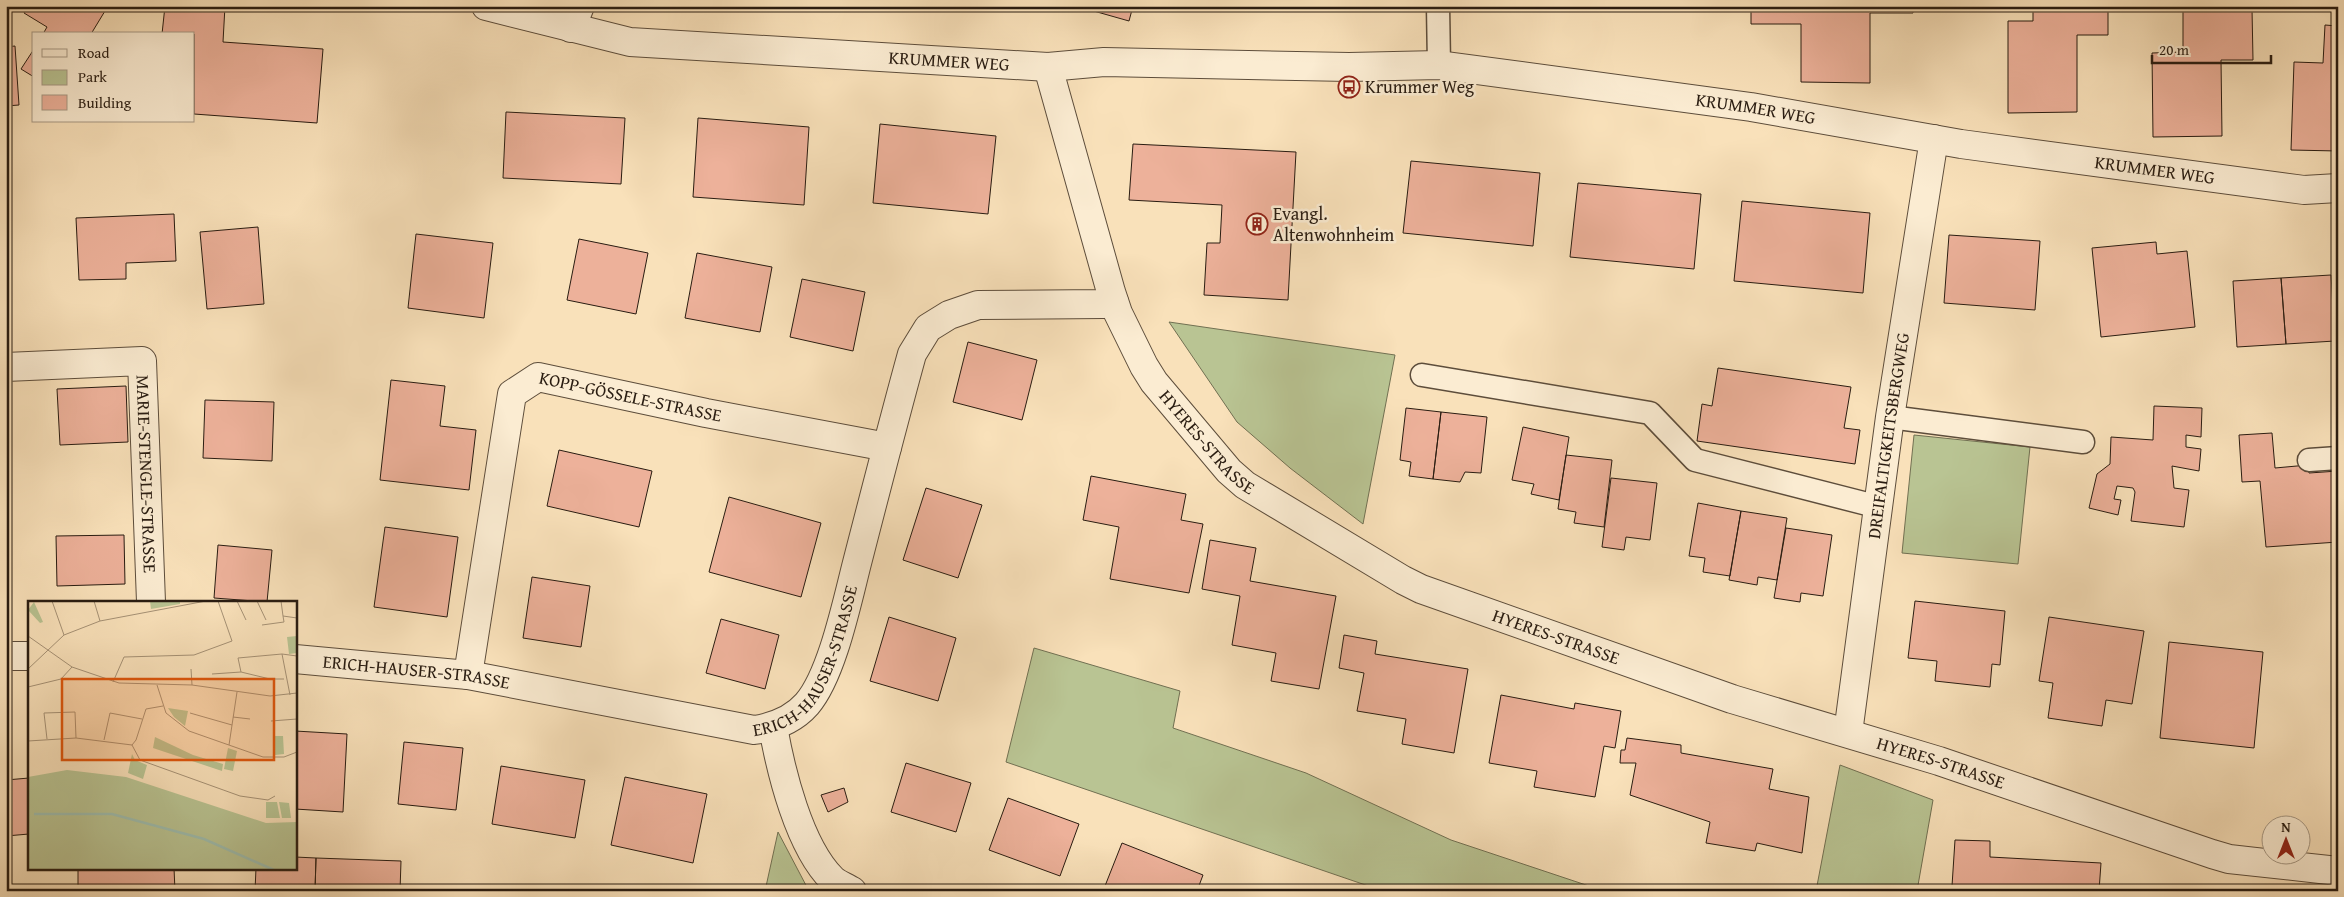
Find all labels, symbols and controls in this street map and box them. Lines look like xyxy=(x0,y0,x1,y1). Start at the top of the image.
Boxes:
legend xyxy=(32,32,195,122)
scale bar xyxy=(2152,32,2270,64)
text: 20 m xyxy=(2159,39,2190,60)
text: Road xyxy=(78,42,109,63)
street label: KRUMMER WEG xyxy=(888,43,1011,78)
text: Park xyxy=(78,66,107,87)
place label: Krummer Weg xyxy=(1365,73,1474,100)
bus stop icon: Krummer Weg xyxy=(1337,75,1361,99)
street label: KRUMMER WEG xyxy=(1694,86,1818,131)
text: Building xyxy=(78,92,132,113)
street label: KRUMMER WEG xyxy=(2093,148,2217,191)
place label: Evangl. Altenwohnheim xyxy=(1273,200,1394,248)
building icon: Evangl. Altenwohnheim xyxy=(1245,212,1269,236)
street label: DREIFALTIGKEITSBERGWEG xyxy=(1860,330,1916,540)
street label: KOPP-GÖSSELE-STRASSE xyxy=(537,364,724,429)
street label: MARIE-STENGLE-STRASSE xyxy=(130,374,164,573)
street label: HYERES-STRASSE xyxy=(1153,383,1260,501)
street label: ERICH-HAUSER-STRASSE xyxy=(750,582,864,743)
inset map xyxy=(28,601,296,870)
street label: HYERES-STRASSE xyxy=(1489,601,1623,671)
street label: ERICH-HAUSER-STRASSE xyxy=(322,648,512,696)
street label: HYERES-STRASSE xyxy=(1874,729,2009,795)
north arrow xyxy=(2262,814,2312,864)
text: N xyxy=(2281,817,2291,837)

